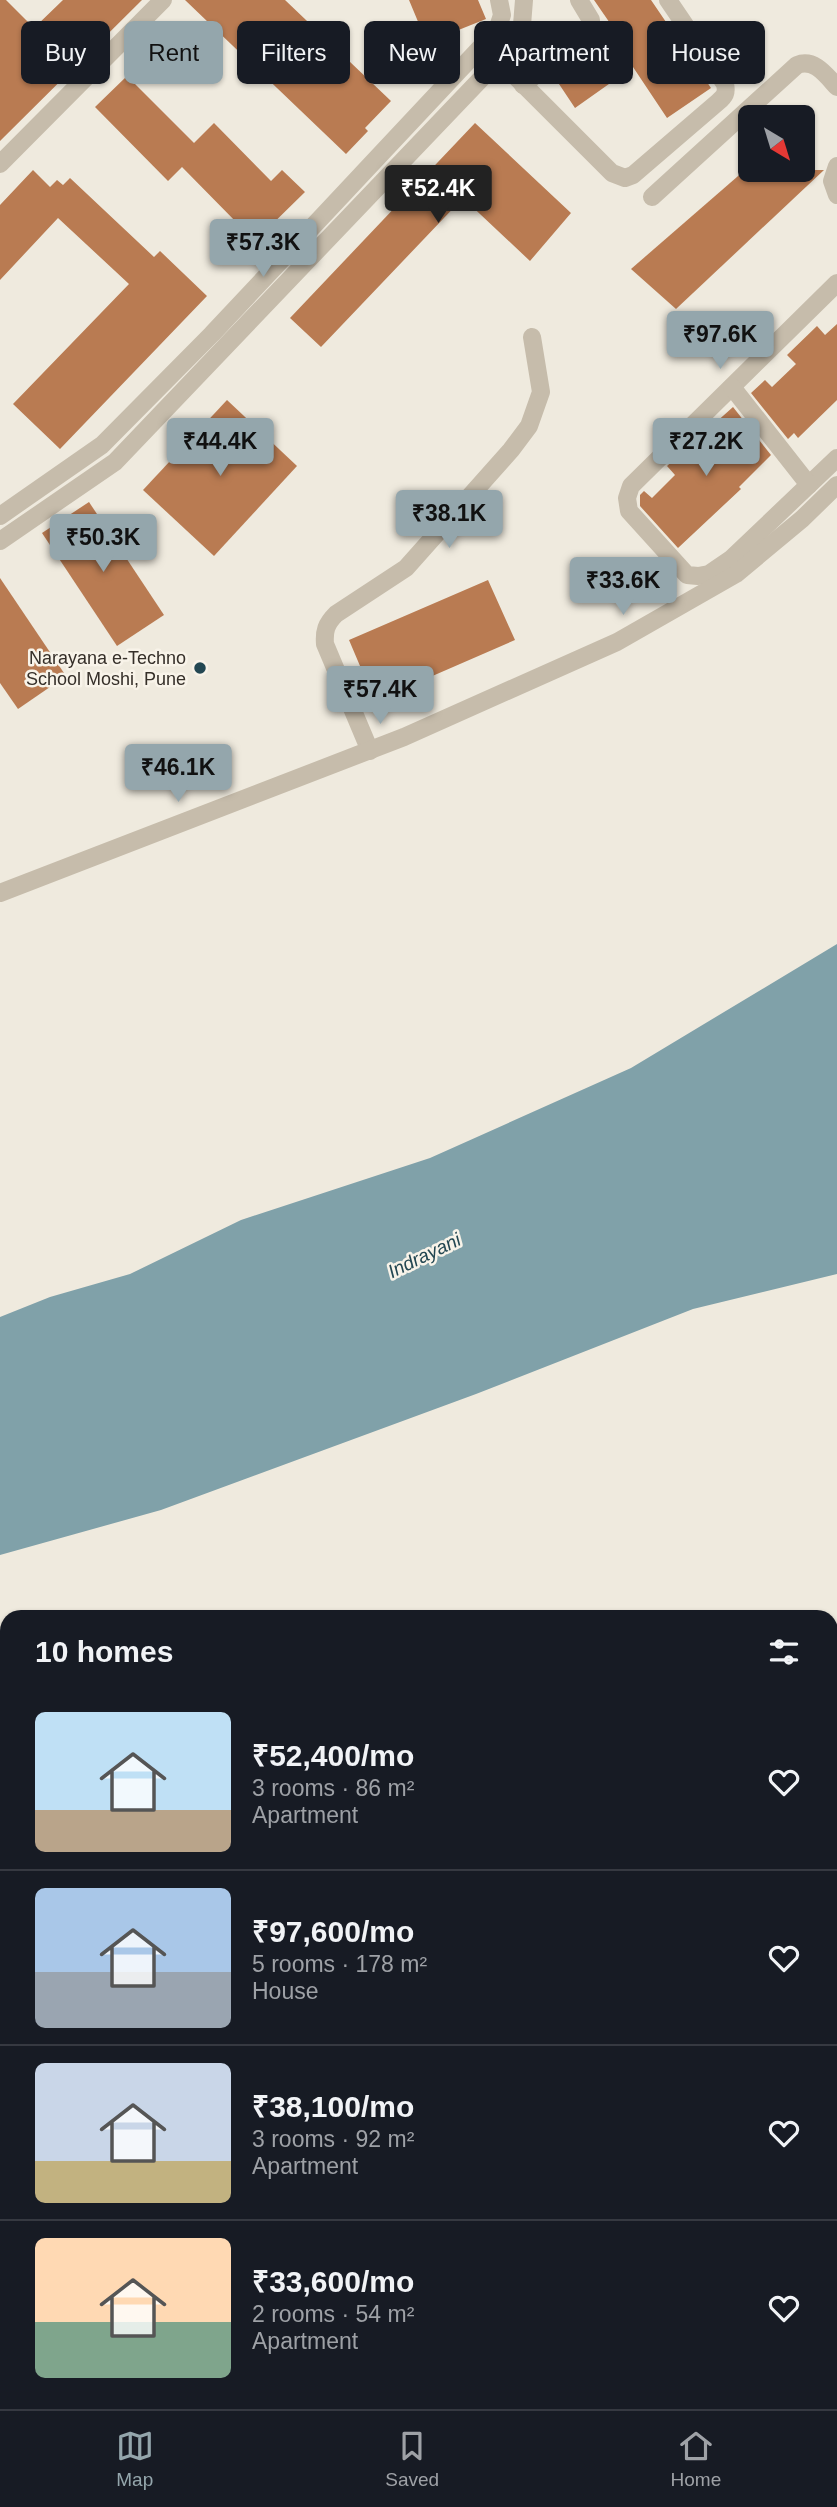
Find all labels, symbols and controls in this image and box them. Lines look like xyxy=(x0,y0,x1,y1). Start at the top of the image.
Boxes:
chip: Buy xyxy=(21,21,110,84)
chip: Rent xyxy=(124,21,223,84)
chip: Filters xyxy=(237,21,350,84)
chip: New xyxy=(364,21,460,84)
chip: Apartment xyxy=(474,21,633,84)
chip: House xyxy=(647,21,765,84)
north arrow xyxy=(738,105,816,182)
map controls xyxy=(738,105,815,182)
pin: ₹52.4K xyxy=(381,166,495,225)
text: ₹52.4K xyxy=(401,175,475,201)
pin: ₹57.3K xyxy=(206,219,320,279)
text: ₹57.3K xyxy=(226,229,300,255)
pin: ₹97.6K xyxy=(663,312,777,371)
text: ₹97.6K xyxy=(683,321,757,347)
pin: ₹44.4K xyxy=(163,419,277,478)
pin: ₹27.2K xyxy=(649,419,763,478)
text: ₹44.4K xyxy=(183,428,257,454)
text: ₹27.2K xyxy=(669,428,743,454)
pin: ₹38.1K xyxy=(392,490,506,550)
text: ₹38.1K xyxy=(412,500,486,526)
pin: ₹50.3K xyxy=(46,514,160,574)
text: ₹50.3K xyxy=(66,524,140,550)
pin: ₹33.6K xyxy=(566,558,680,617)
text: ₹33.6K xyxy=(586,567,660,593)
place label: Narayana e-Techno School Moshi, Pune xyxy=(26,648,186,689)
marker: Narayana e-Techno School Moshi, Pune xyxy=(192,660,208,676)
pin: ₹57.4K xyxy=(323,666,437,726)
text: ₹57.4K xyxy=(343,676,417,702)
pin: ₹46.1K xyxy=(121,744,235,804)
text: ₹46.1K xyxy=(141,754,215,780)
water label: Indrayani xyxy=(384,1229,465,1282)
icon: filters xyxy=(765,1633,803,1671)
text: 10 homes xyxy=(35,1635,173,1668)
text: ₹52,400/mo xyxy=(252,1739,414,1772)
icon: home xyxy=(91,1740,175,1824)
icon: heart xyxy=(765,1763,803,1801)
text: 3 rooms · 86 m² xyxy=(252,1775,414,1801)
text: Apartment xyxy=(252,1802,358,1828)
text: ₹97,600/mo xyxy=(252,1915,414,1948)
icon: home xyxy=(91,1916,175,2000)
icon: heart xyxy=(765,1939,803,1977)
text: 5 rooms · 178 m² xyxy=(252,1951,427,1977)
text: House xyxy=(252,1978,318,2004)
text: ₹38,100/mo xyxy=(252,2090,414,2123)
icon: home xyxy=(91,2091,175,2175)
icon: heart xyxy=(765,2114,803,2152)
text: 3 rooms · 92 m² xyxy=(252,2126,414,2152)
text: Apartment xyxy=(252,2153,358,2179)
text: ₹33,600/mo xyxy=(252,2265,414,2298)
icon: home xyxy=(91,2266,175,2350)
icon: heart xyxy=(765,2289,803,2327)
text: 2 rooms · 54 m² xyxy=(252,2301,414,2327)
text: Apartment xyxy=(252,2328,358,2354)
tab: Map xyxy=(116,2427,154,2491)
tab: Saved xyxy=(385,2427,439,2491)
tab: Home xyxy=(671,2427,721,2491)

